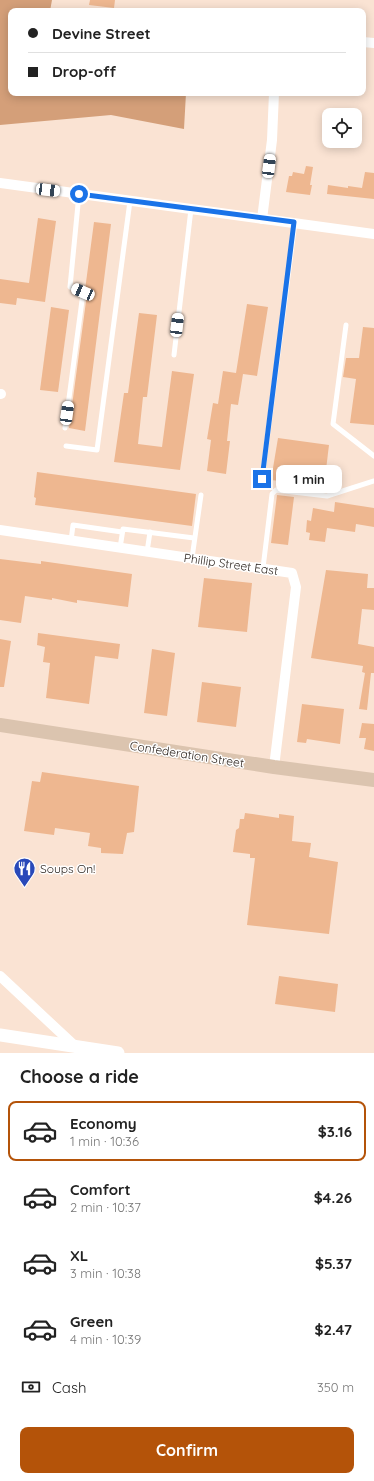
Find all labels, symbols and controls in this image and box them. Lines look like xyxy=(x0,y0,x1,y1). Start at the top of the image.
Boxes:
text: Devine Street xyxy=(52,24,151,43)
text: Drop-off xyxy=(52,62,116,81)
map controls xyxy=(322,108,362,148)
button: locate xyxy=(322,108,362,148)
car xyxy=(262,153,276,179)
car xyxy=(35,183,61,197)
route start xyxy=(70,185,88,203)
car xyxy=(70,282,96,302)
car xyxy=(170,312,184,338)
car xyxy=(59,400,75,426)
callout: 1 min xyxy=(276,465,342,493)
route end xyxy=(253,470,271,488)
text: 1 min xyxy=(293,471,325,487)
street label: Phillip Street East xyxy=(183,550,279,578)
street label: Confederation Street xyxy=(129,738,245,770)
restaurant icon: Soups On! xyxy=(11,855,37,888)
place label: Soups On! xyxy=(40,861,95,876)
text: Choose a ride xyxy=(20,1065,139,1088)
icon: car xyxy=(22,1113,58,1149)
text: Economy xyxy=(70,1114,137,1133)
text: $3.16 xyxy=(318,1122,352,1141)
text: 1 min · 10:36 xyxy=(70,1133,139,1149)
icon: car xyxy=(22,1179,58,1215)
text: Comfort xyxy=(70,1180,131,1199)
text: $4.26 xyxy=(314,1188,352,1207)
text: 2 min · 10:37 xyxy=(70,1199,141,1215)
icon: car xyxy=(22,1245,58,1281)
text: XL xyxy=(70,1246,88,1265)
text: $5.37 xyxy=(315,1254,352,1273)
text: 3 min · 10:38 xyxy=(70,1265,141,1281)
icon: car xyxy=(22,1311,58,1347)
text: Green xyxy=(70,1312,113,1331)
text: $2.47 xyxy=(315,1320,352,1339)
text: 4 min · 10:39 xyxy=(70,1331,141,1347)
icon: cash xyxy=(20,1376,42,1398)
text: Cash xyxy=(52,1378,86,1397)
text: 350 m xyxy=(317,1379,354,1395)
button: Confirm xyxy=(20,1427,354,1473)

